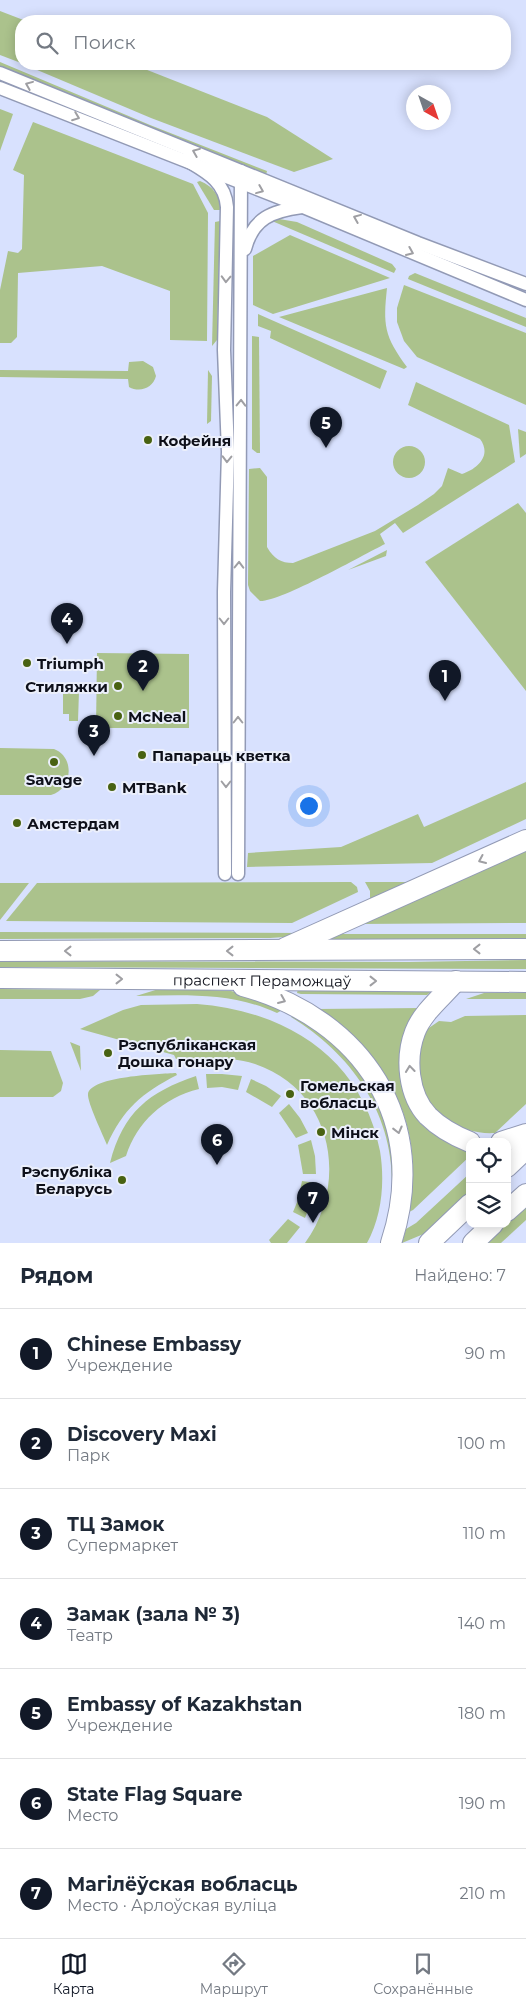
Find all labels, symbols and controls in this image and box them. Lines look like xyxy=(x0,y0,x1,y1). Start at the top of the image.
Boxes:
search box xyxy=(15,15,511,70)
icon: search xyxy=(33,29,61,57)
text: Поиск xyxy=(73,31,136,54)
one-way arrow xyxy=(25,80,34,91)
north arrow xyxy=(406,85,451,130)
one-way arrow xyxy=(71,111,80,122)
one-way arrow xyxy=(192,148,201,159)
one-way arrow xyxy=(255,184,264,194)
one-way arrow xyxy=(353,213,362,224)
one-way arrow xyxy=(405,246,414,256)
one-way arrow xyxy=(221,276,231,283)
one-way arrow xyxy=(236,399,246,406)
pin: 5 xyxy=(310,407,342,448)
place label: Кофейня xyxy=(158,431,231,450)
marker: Кофейня xyxy=(142,434,154,446)
one-way arrow xyxy=(222,456,232,463)
one-way arrow xyxy=(234,561,244,569)
pin: 4 xyxy=(51,603,83,644)
one-way arrow xyxy=(219,618,229,626)
pin: 2 xyxy=(127,650,159,691)
place label: Triumph xyxy=(37,654,104,673)
marker: Triumph xyxy=(21,657,33,669)
pin: 1 xyxy=(429,660,461,701)
place label: Стиляжки xyxy=(25,677,108,696)
marker: Стиляжки xyxy=(112,680,124,692)
place label: McNeal xyxy=(128,707,186,726)
marker: McNeal xyxy=(112,710,124,722)
pin: 3 xyxy=(78,715,110,756)
one-way arrow xyxy=(233,716,243,724)
place label: Папараць кветка xyxy=(152,746,291,765)
marker: Папараць кветка xyxy=(136,749,148,761)
marker: Savage xyxy=(48,756,60,768)
place label: Savage xyxy=(26,770,82,789)
place label: MTBank xyxy=(122,778,187,797)
one-way arrow xyxy=(220,780,231,788)
marker: MTBank xyxy=(106,781,118,793)
your location xyxy=(296,793,322,819)
place label: Амстердам xyxy=(27,814,120,833)
marker: Амстердам xyxy=(11,817,23,829)
one-way arrow xyxy=(478,853,487,864)
one-way arrow xyxy=(473,944,481,955)
one-way arrow xyxy=(63,946,71,956)
one-way arrow xyxy=(226,946,234,956)
street label: праспект Пераможцаў xyxy=(173,970,352,990)
one-way arrow xyxy=(115,974,123,984)
one-way arrow xyxy=(370,976,377,986)
one-way arrow xyxy=(277,993,286,1004)
place label: Рэспубліканская Дошка гонару xyxy=(118,1035,256,1071)
marker: Рэспубліканская Дошка гонару xyxy=(102,1047,114,1059)
one-way arrow xyxy=(405,1065,416,1073)
place label: Гомельская вобласць xyxy=(300,1076,395,1112)
marker: Гомельская вобласць xyxy=(284,1088,296,1100)
place label: Мінск xyxy=(331,1123,379,1142)
pin: 6 xyxy=(201,1124,233,1165)
marker: Мінск xyxy=(315,1126,327,1138)
one-way arrow xyxy=(392,1126,403,1135)
map controls xyxy=(466,1138,511,1228)
button: locate xyxy=(466,1138,511,1183)
place label: Рэспубліка Беларусь xyxy=(21,1162,112,1198)
marker: Рэспубліка Беларусь xyxy=(116,1174,128,1186)
pin: 7 xyxy=(297,1182,329,1223)
button: layers xyxy=(466,1183,511,1228)
text: Рядом xyxy=(20,1263,93,1288)
text: Найдено: 7 xyxy=(414,1266,506,1285)
text: Chinese Embassy xyxy=(67,1333,241,1356)
text: 1 xyxy=(33,1344,39,1363)
text: 90 m xyxy=(464,1344,506,1363)
text: Учреждение xyxy=(67,1356,173,1375)
text: Discovery Maxi xyxy=(67,1423,217,1446)
text: 2 xyxy=(31,1434,41,1453)
text: 100 m xyxy=(458,1434,506,1453)
text: Парк xyxy=(67,1446,110,1465)
text: ТЦ Замок xyxy=(67,1513,164,1536)
text: 3 xyxy=(31,1524,41,1543)
text: 110 m xyxy=(463,1524,506,1543)
text: Супермаркет xyxy=(67,1536,178,1555)
text: Замак (зала № 3) xyxy=(67,1603,240,1626)
text: 4 xyxy=(30,1614,42,1633)
text: 140 m xyxy=(458,1614,506,1633)
text: Театр xyxy=(67,1626,113,1645)
text: Embassy of Kazakhstan xyxy=(67,1693,302,1716)
text: 5 xyxy=(31,1704,41,1723)
text: 180 m xyxy=(458,1704,506,1723)
text: Учреждение xyxy=(67,1716,173,1735)
text: State Flag Square xyxy=(67,1783,242,1806)
text: 6 xyxy=(31,1794,41,1813)
text: 190 m xyxy=(459,1794,506,1813)
text: Место xyxy=(67,1806,119,1825)
text: Магілёўская вобласць xyxy=(67,1873,298,1896)
text: 7 xyxy=(31,1884,41,1903)
text: 210 m xyxy=(459,1884,506,1903)
text: Место · Арлоўская вуліца xyxy=(67,1896,277,1915)
tab: Карта xyxy=(53,1950,95,1998)
tab: Маршрут xyxy=(200,1950,268,1998)
tab: Сохранённые xyxy=(373,1950,473,1998)

